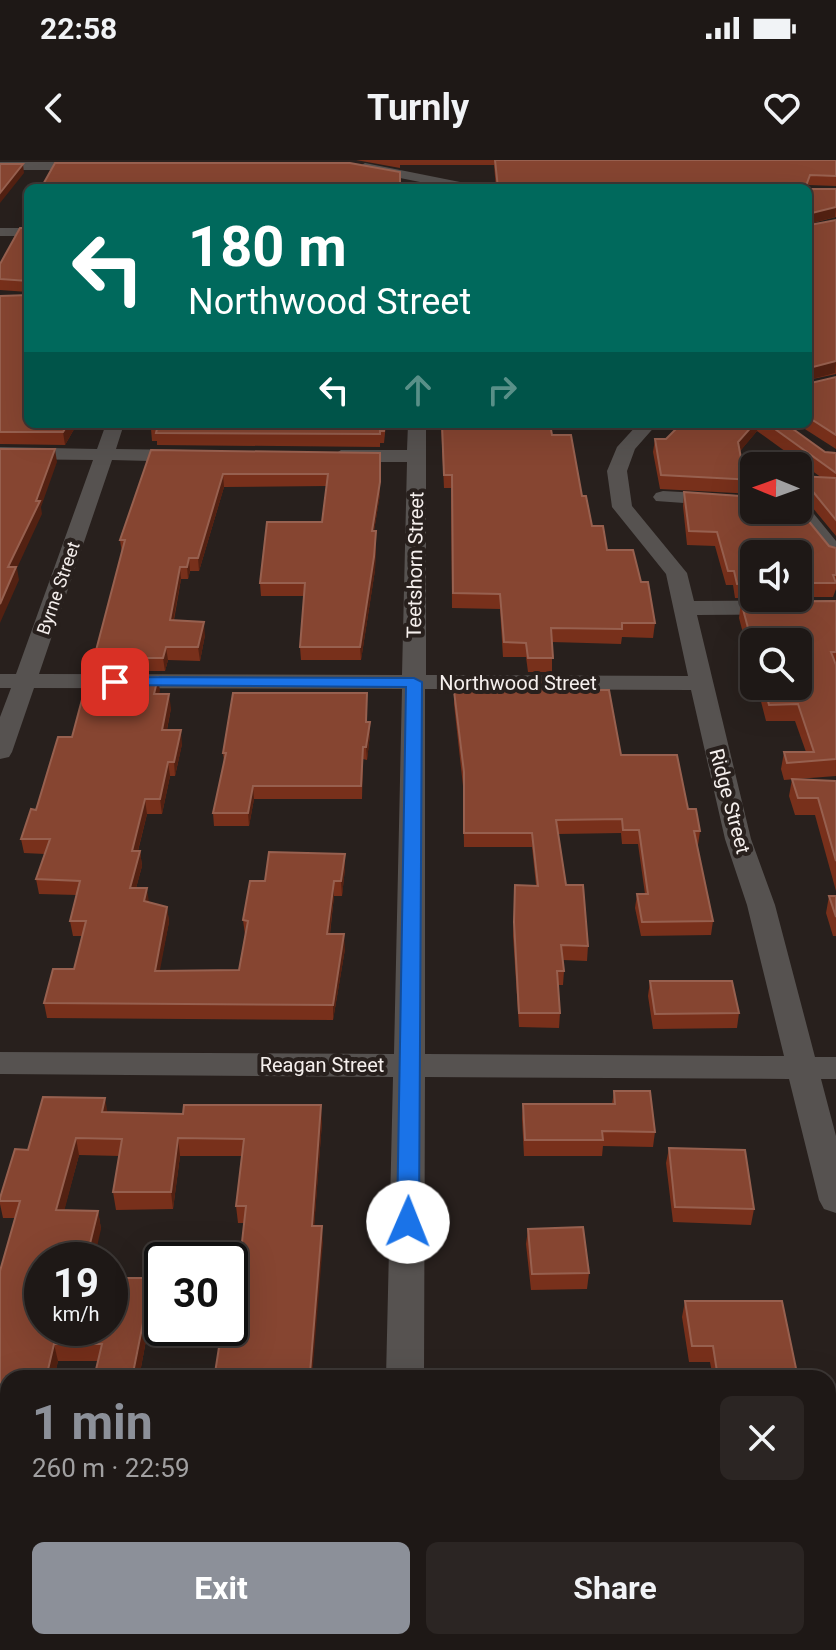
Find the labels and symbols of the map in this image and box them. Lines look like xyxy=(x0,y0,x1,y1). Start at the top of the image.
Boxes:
north arrow xyxy=(740,452,812,524)
street label: Teetshorn Street xyxy=(402,491,428,639)
street label: Byrne Street xyxy=(32,538,84,637)
pin xyxy=(81,648,149,716)
street label: Northwood Street xyxy=(439,671,597,695)
street label: Ridge Street xyxy=(704,746,756,856)
street label: Reagan Street xyxy=(260,1053,384,1077)
position arrow xyxy=(366,1180,450,1264)
speed limit sign: 30 xyxy=(144,1242,248,1346)

